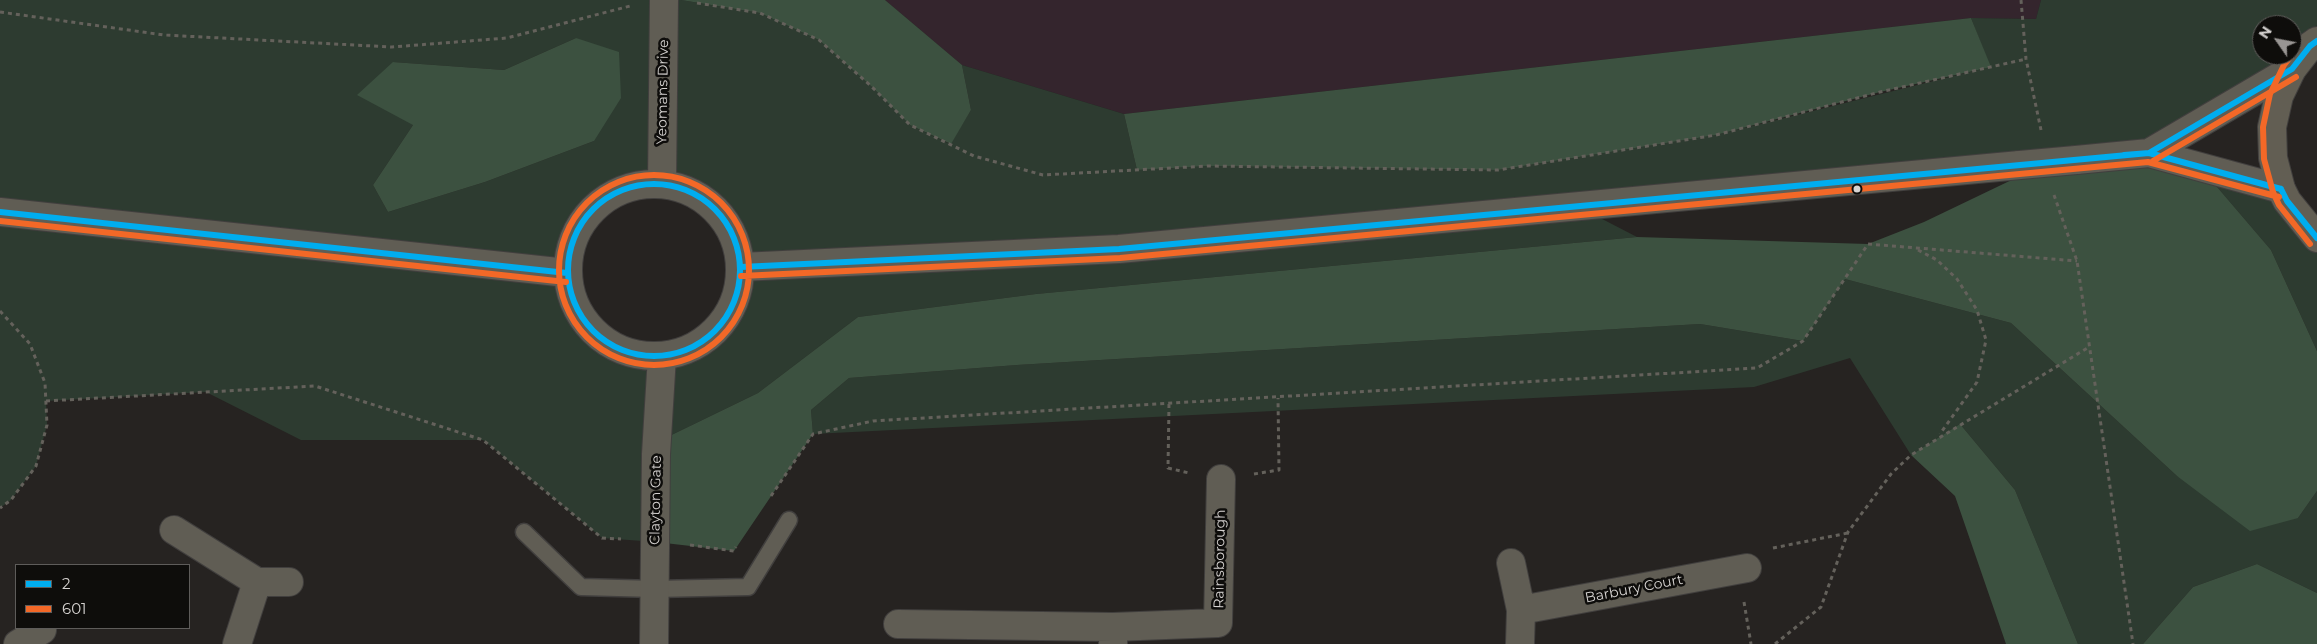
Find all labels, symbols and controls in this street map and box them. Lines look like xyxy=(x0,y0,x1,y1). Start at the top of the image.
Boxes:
north arrow xyxy=(2252,15,2302,65)
text: N xyxy=(2255,23,2276,42)
street label: Yeomans Drive xyxy=(654,39,672,145)
unlabelled marker xyxy=(1852,184,1862,194)
street label: Clayton Gate xyxy=(647,455,665,545)
street label: Rainsborough xyxy=(1211,509,1229,609)
legend xyxy=(15,564,190,629)
street label: Barbury Court xyxy=(1584,571,1684,607)
text: 2 xyxy=(62,574,71,593)
text: 601 xyxy=(62,599,86,618)

